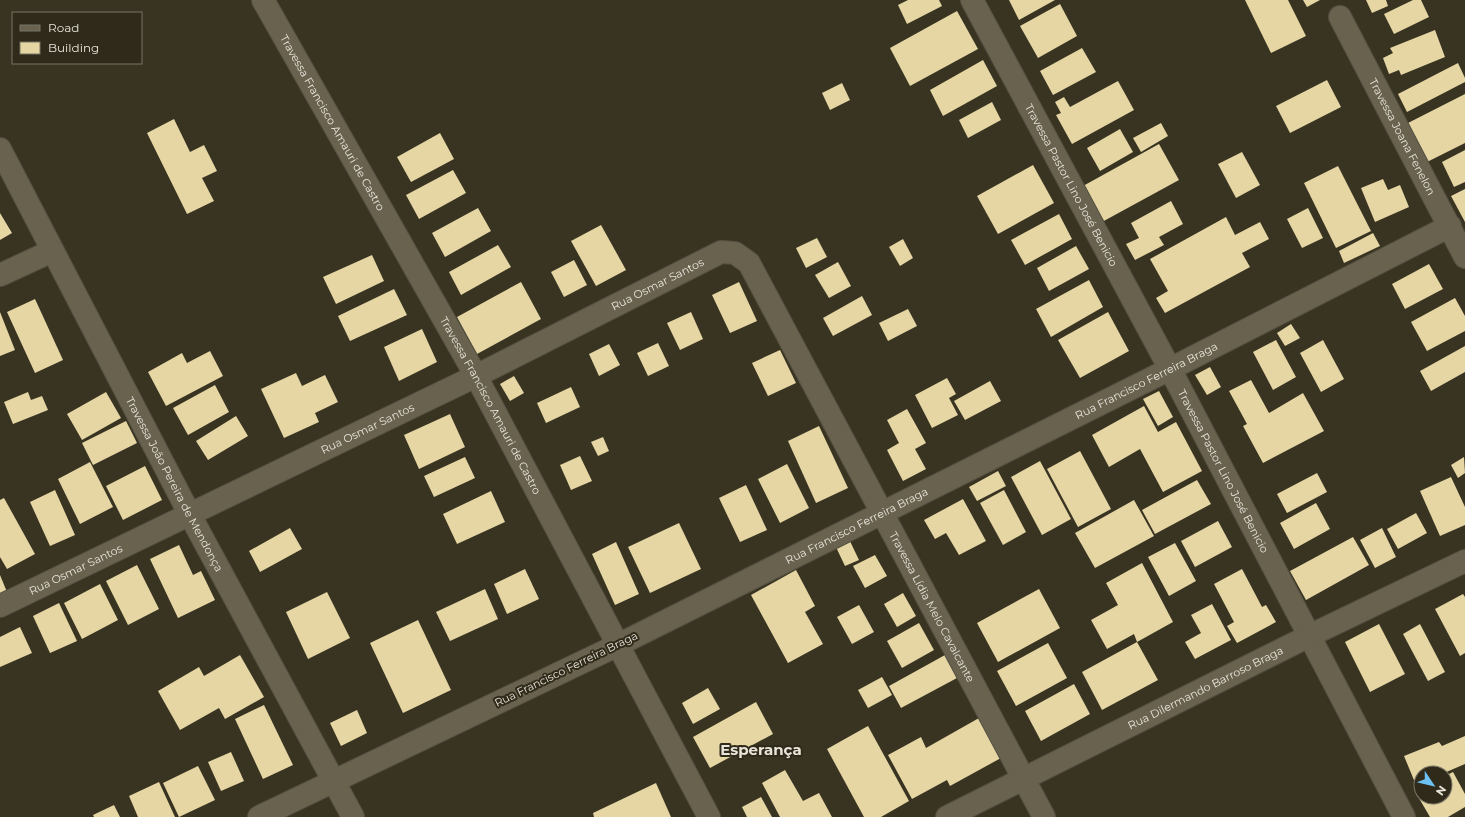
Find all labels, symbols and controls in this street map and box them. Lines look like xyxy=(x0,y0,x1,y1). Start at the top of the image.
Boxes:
legend xyxy=(12,12,142,64)
text: Road xyxy=(48,20,79,35)
street label: Travessa Francisco Amauri de Castro xyxy=(277,32,388,213)
text: Building xyxy=(48,40,99,55)
street label: Travessa Joana Fenelon xyxy=(1366,76,1439,197)
street label: Travessa Pastor Lino José Benicio xyxy=(1022,101,1121,269)
street label: Rua Osmar Santos xyxy=(609,255,707,313)
street label: Travessa Francisco Amauri de Castro xyxy=(437,314,544,497)
street label: Rua Francisco Ferreira Braga xyxy=(1073,339,1220,422)
street label: Travessa Pastor Lino José Benicio xyxy=(1175,387,1272,555)
street label: Travessa João Pereira de Mendonça xyxy=(123,394,226,574)
street label: Rua Osmar Santos xyxy=(318,400,417,457)
street label: Rua Francisco Ferreira Braga xyxy=(783,484,930,567)
street label: Travessa Lídia Melo Cavalcante xyxy=(886,529,978,685)
street label: Rua Osmar Santos xyxy=(27,541,125,598)
street label: Rua Francisco Ferreira Braga xyxy=(492,628,640,710)
street label: Rua Dilermando Barroso Braga xyxy=(1125,643,1286,732)
district label: Esperança xyxy=(720,740,802,759)
north arrow xyxy=(1413,765,1453,805)
text: N xyxy=(1433,783,1449,798)

